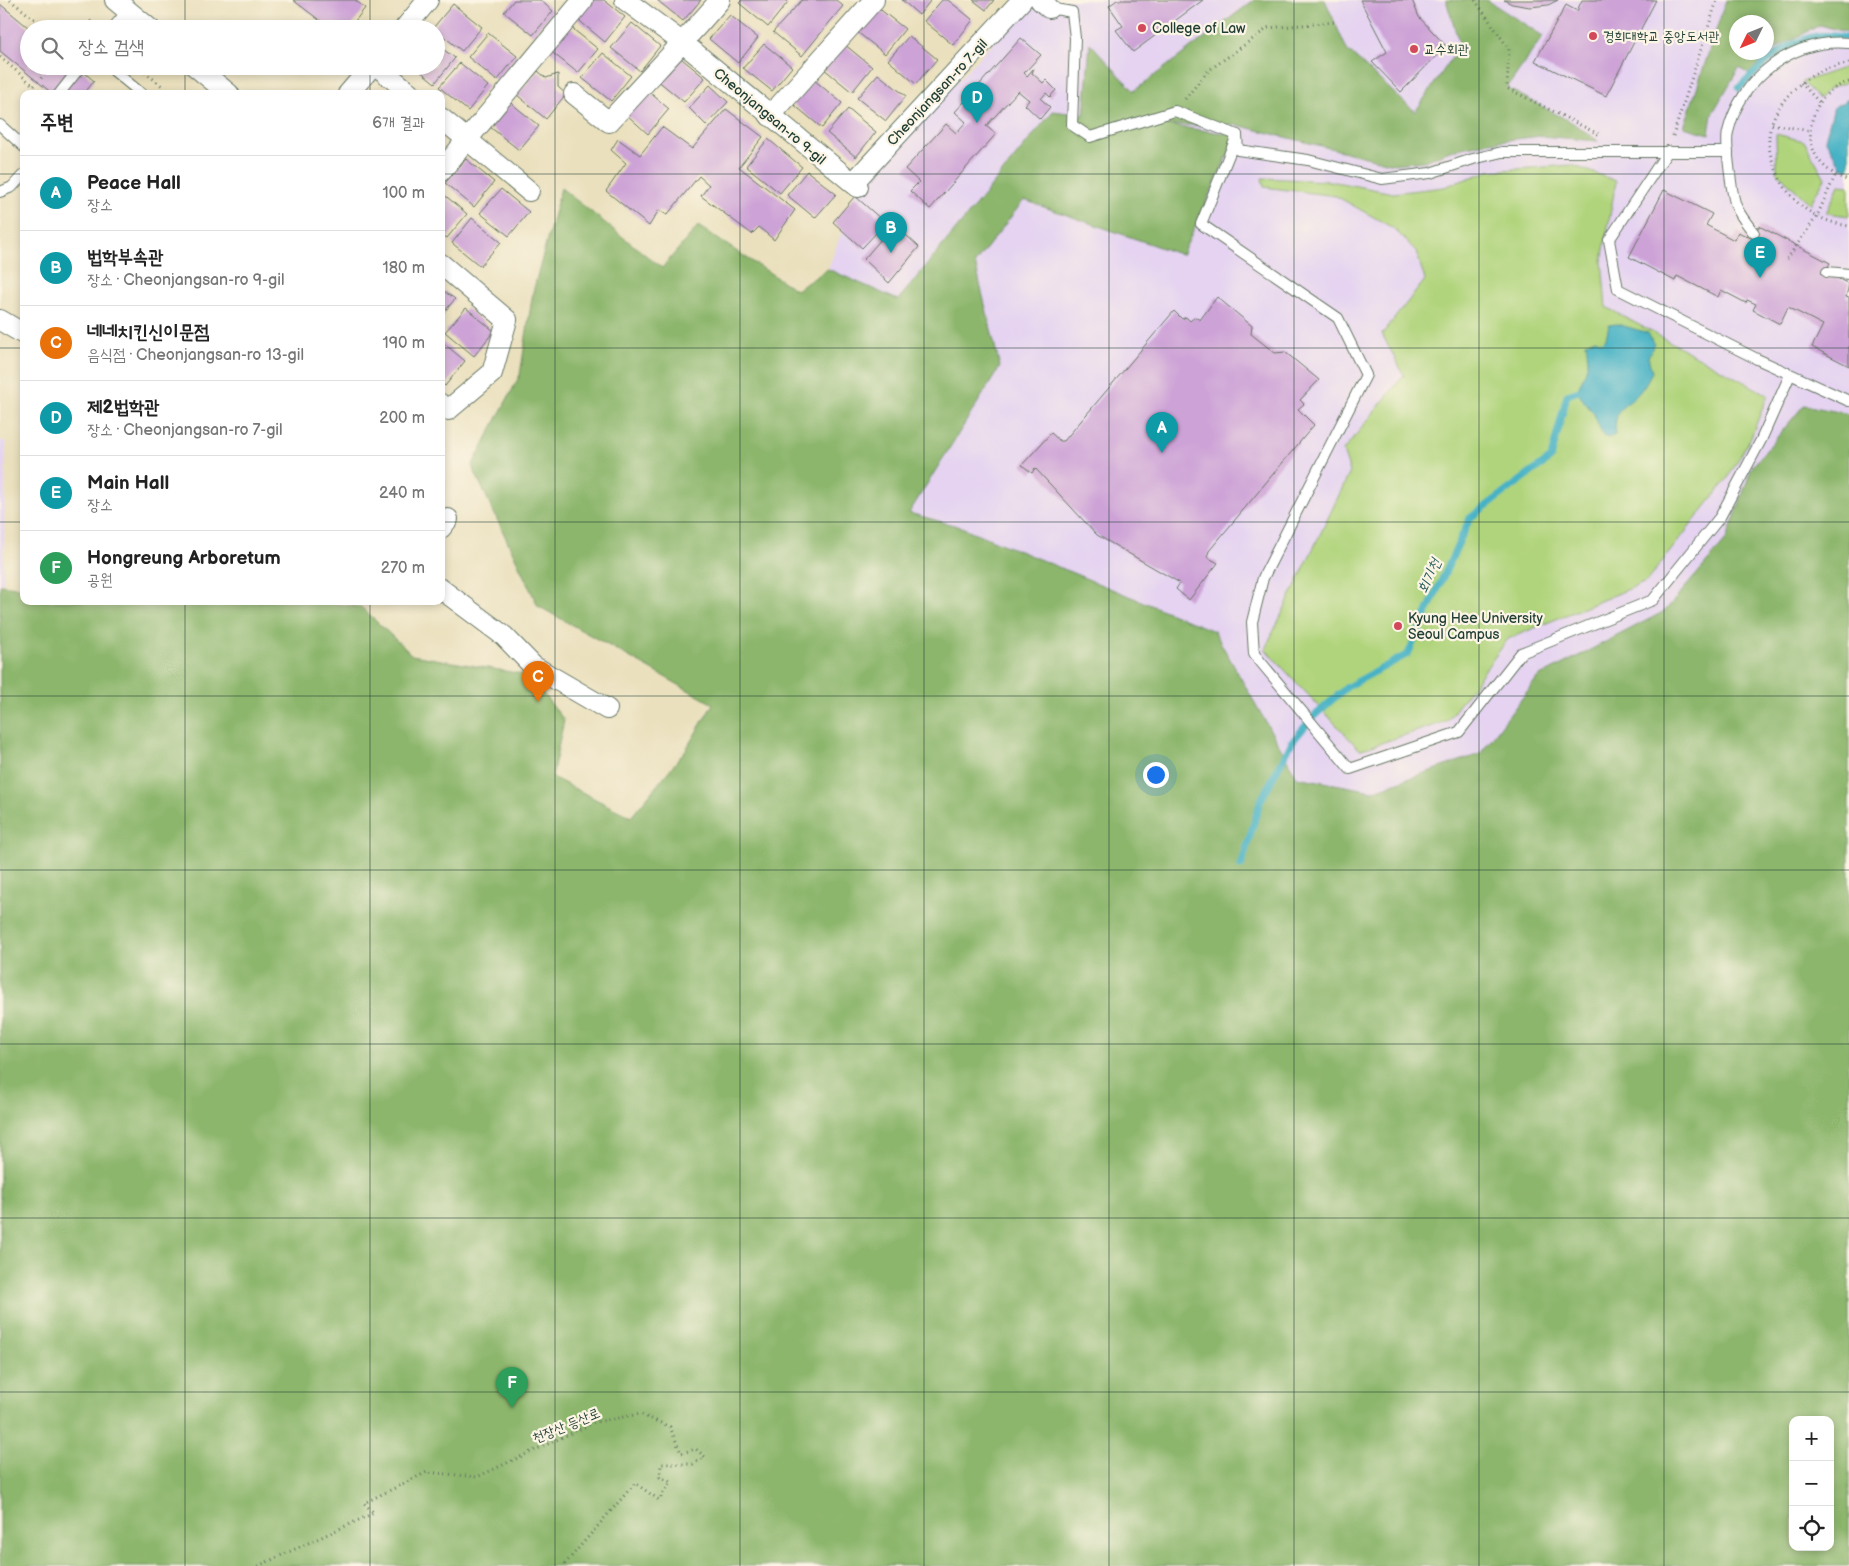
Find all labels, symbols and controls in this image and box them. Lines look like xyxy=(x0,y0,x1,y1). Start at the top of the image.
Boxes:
north arrow xyxy=(1729,15,1774,60)
search box xyxy=(20,20,445,75)
place label: College of Law xyxy=(1152,20,1246,37)
marker: College of Law xyxy=(1136,22,1148,34)
place label: 경희대학교 중앙도서관 xyxy=(1603,28,1719,45)
marker: 경희대학교 중앙도서관 xyxy=(1587,30,1599,42)
icon: search xyxy=(38,34,66,62)
text: 장소 검색 xyxy=(78,36,144,59)
street label: Cheonjangsan-ro 7-gil xyxy=(884,36,991,149)
place label: 교수회관 xyxy=(1424,41,1469,58)
marker: 교수회관 xyxy=(1408,43,1420,55)
street label: Cheonjangsan-ro 9-gil xyxy=(710,65,829,168)
pin: D xyxy=(961,82,993,123)
text: 주변 xyxy=(40,110,74,135)
text: 6개 결과 xyxy=(372,114,425,133)
text: Peace Hall xyxy=(87,172,181,195)
text: A xyxy=(51,184,61,203)
text: 100 m xyxy=(382,184,425,203)
text: 장소 xyxy=(87,196,113,215)
pin: B xyxy=(875,212,907,253)
pin: E xyxy=(1744,237,1776,278)
text: 법학부속관 xyxy=(87,246,163,269)
text: B xyxy=(50,259,62,278)
text: 180 m xyxy=(383,259,425,278)
text: 장소 · Cheonjangsan-ro 9-gil xyxy=(87,271,285,290)
text: 네네치킨신이문점 xyxy=(87,321,209,344)
text: C xyxy=(50,334,62,353)
text: 190 m xyxy=(383,334,425,353)
text: 음식점 · Cheonjangsan-ro 13-gil xyxy=(87,346,304,365)
text: 제2법학관 xyxy=(87,396,160,419)
text: D xyxy=(50,409,62,428)
text: 200 m xyxy=(379,409,425,428)
pin: A xyxy=(1146,412,1178,453)
text: 장소 · Cheonjangsan-ro 7-gil xyxy=(87,421,283,440)
text: Main Hall xyxy=(87,472,169,495)
text: E xyxy=(51,484,61,503)
text: 240 m xyxy=(379,484,425,503)
text: 장소 xyxy=(87,496,113,515)
text: Hongreung Arboretum xyxy=(87,547,281,570)
water label: 회기천 xyxy=(1413,554,1446,597)
text: F xyxy=(51,559,61,578)
text: 270 m xyxy=(381,559,425,578)
text: 공원 xyxy=(87,571,113,590)
place label: Kyung Hee University Seoul Campus xyxy=(1408,610,1544,643)
marker: Kyung Hee University Seoul Campus xyxy=(1392,620,1404,632)
pin: C xyxy=(522,661,554,702)
your location xyxy=(1143,762,1169,788)
pin: F xyxy=(496,1367,528,1408)
street label: 천장산 등산로 xyxy=(530,1404,602,1447)
map controls xyxy=(1789,1416,1834,1551)
button: + xyxy=(1789,1416,1834,1461)
button: − xyxy=(1789,1461,1834,1506)
button: locate xyxy=(1789,1506,1834,1551)

